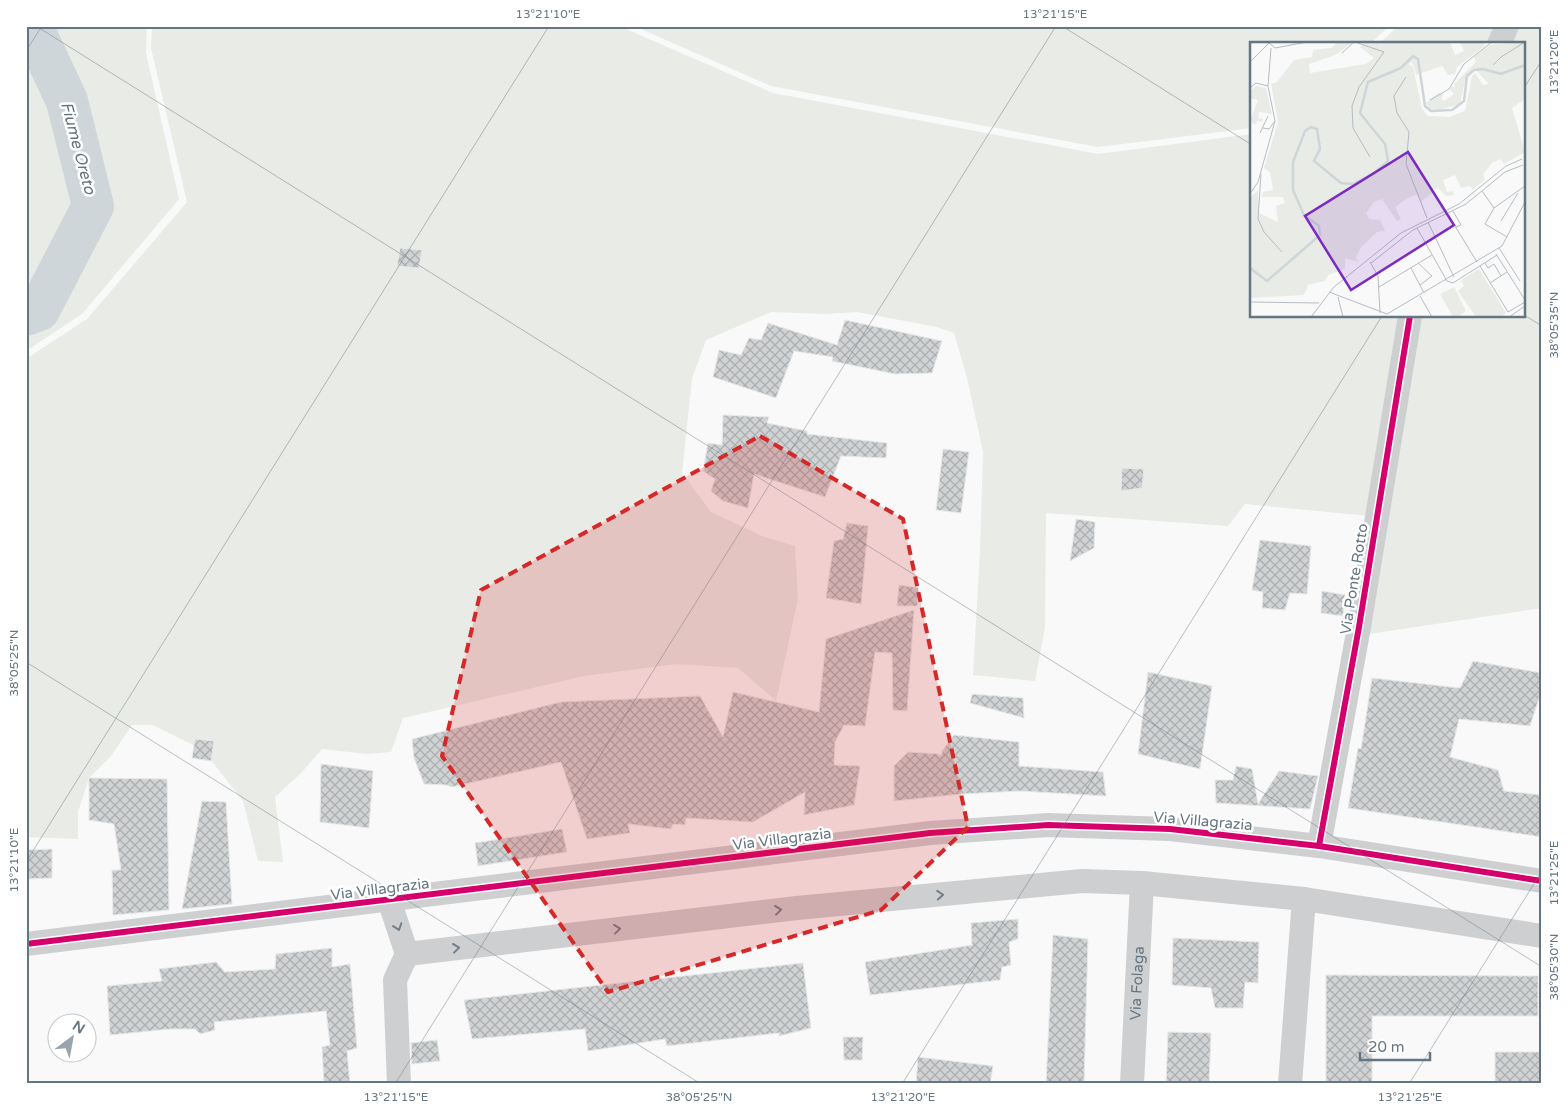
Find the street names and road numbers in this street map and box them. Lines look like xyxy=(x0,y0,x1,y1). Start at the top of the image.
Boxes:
street label: Via Ponte Rotto xyxy=(1336,522,1372,636)
street label: Via Villagrazia xyxy=(1153,808,1253,834)
street label: Via Villagrazia xyxy=(732,824,832,854)
street label: Via Villagrazia xyxy=(330,874,430,904)
street label: Via Folaga xyxy=(1126,946,1148,1021)

